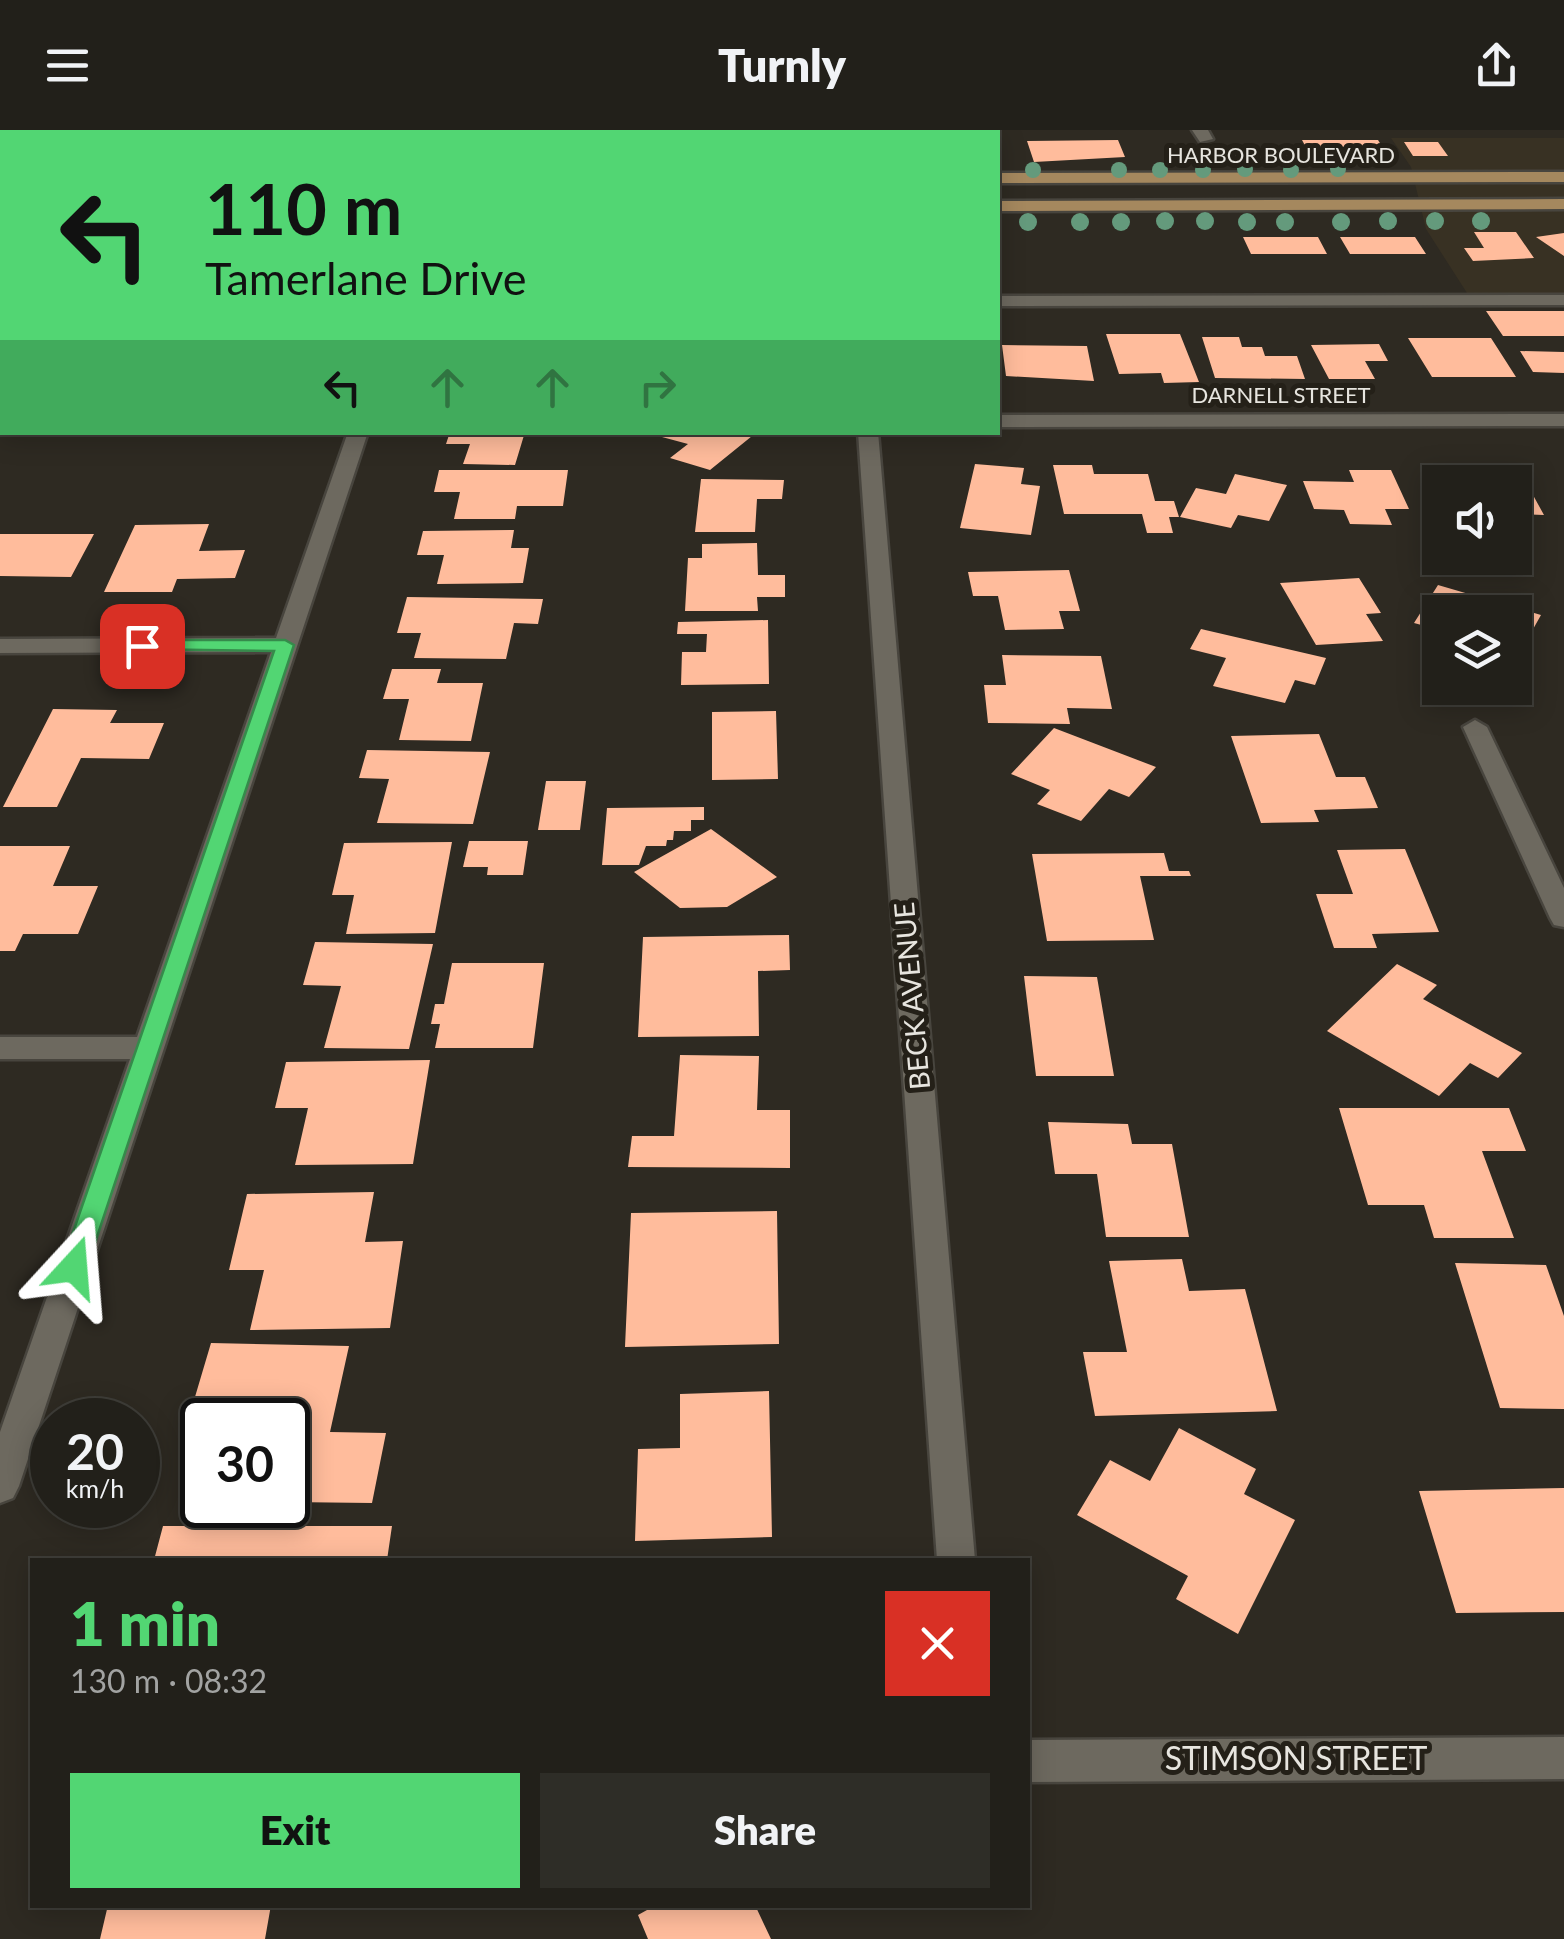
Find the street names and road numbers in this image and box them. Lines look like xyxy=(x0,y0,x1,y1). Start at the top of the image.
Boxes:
street label: HARBOR BOULEVARD xyxy=(1167,141,1395,168)
street label: DARNELL STREET xyxy=(1191,381,1371,408)
street label: BECK AVENUE xyxy=(886,901,936,1091)
street label: STIMSON STREET xyxy=(1165,1738,1427,1777)

